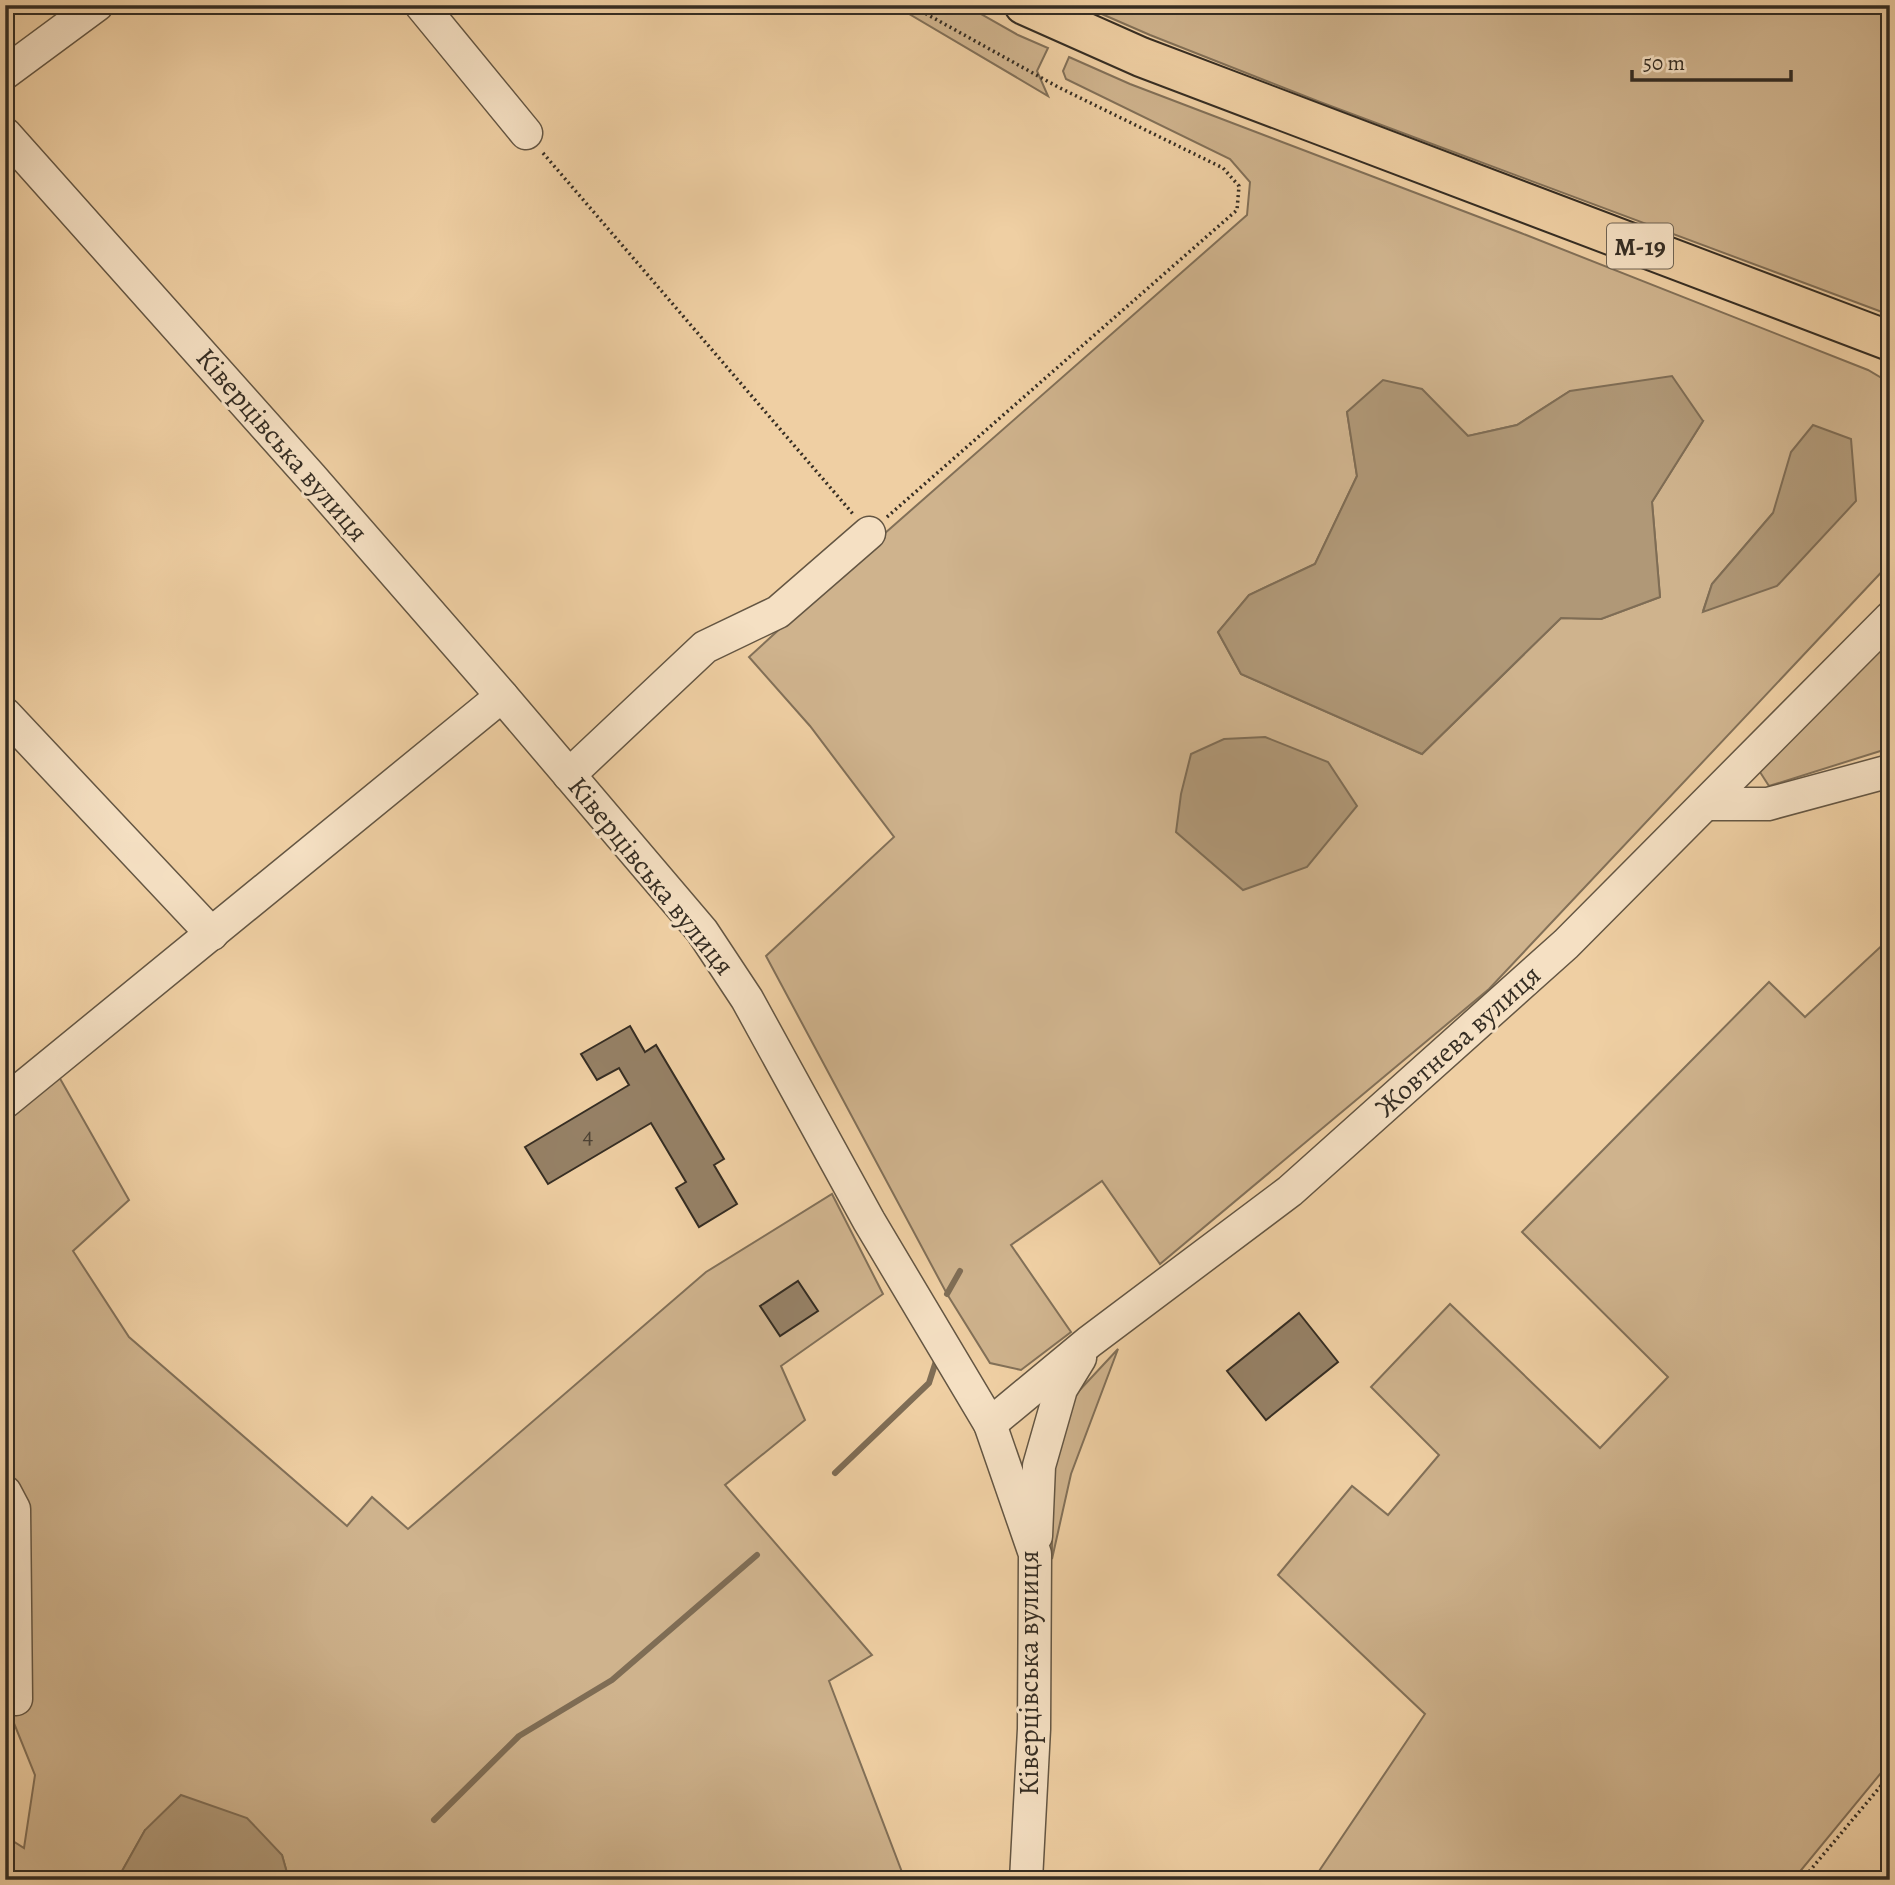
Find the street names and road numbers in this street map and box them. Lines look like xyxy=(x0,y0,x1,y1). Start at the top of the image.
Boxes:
road number: М-19 xyxy=(1607,224,1673,268)
street label: Ківерцівська вулиця xyxy=(187,340,377,550)
street label: Ківерцівська вулиця xyxy=(559,769,743,983)
street label: Жовтнева вулиця xyxy=(1367,956,1549,1126)
street label: Ківерцівська вулиця xyxy=(1010,1550,1048,1796)

